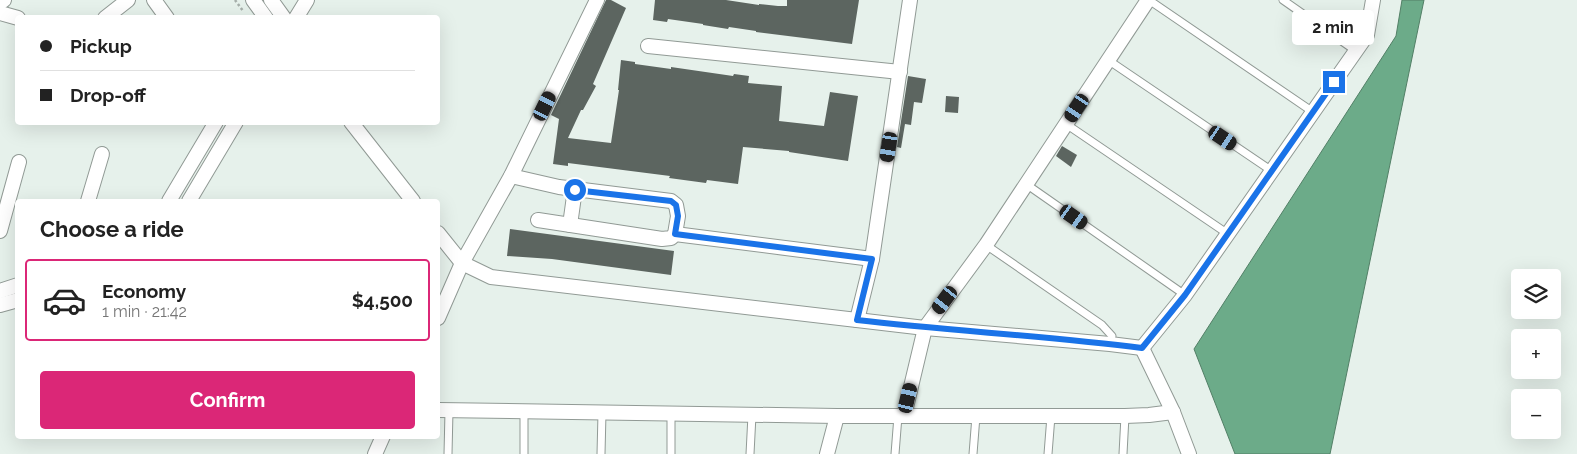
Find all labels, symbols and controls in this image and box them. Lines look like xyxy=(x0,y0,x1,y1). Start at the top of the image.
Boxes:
callout: 2 min xyxy=(1293,9,1375,44)
text: 2 min xyxy=(1312,18,1354,37)
text: Pickup xyxy=(70,35,132,57)
route end xyxy=(1323,71,1345,93)
text: Drop-off xyxy=(70,84,146,106)
car xyxy=(531,89,558,123)
car xyxy=(1062,91,1091,125)
car xyxy=(1206,123,1239,153)
car xyxy=(879,131,898,163)
route start xyxy=(564,179,586,201)
car xyxy=(1057,202,1090,232)
text: Choose a ride xyxy=(40,216,184,242)
map controls xyxy=(1511,269,1561,439)
button: layers xyxy=(1511,269,1561,319)
icon: car xyxy=(42,278,87,323)
text: Economy xyxy=(102,280,186,302)
car xyxy=(929,284,960,316)
text: $4,500 xyxy=(352,289,413,311)
text: 1 min · 21:42 xyxy=(102,302,187,321)
button: + xyxy=(1511,329,1561,379)
button: Confirm xyxy=(40,371,415,429)
car xyxy=(897,382,918,414)
button: − xyxy=(1511,389,1561,439)

